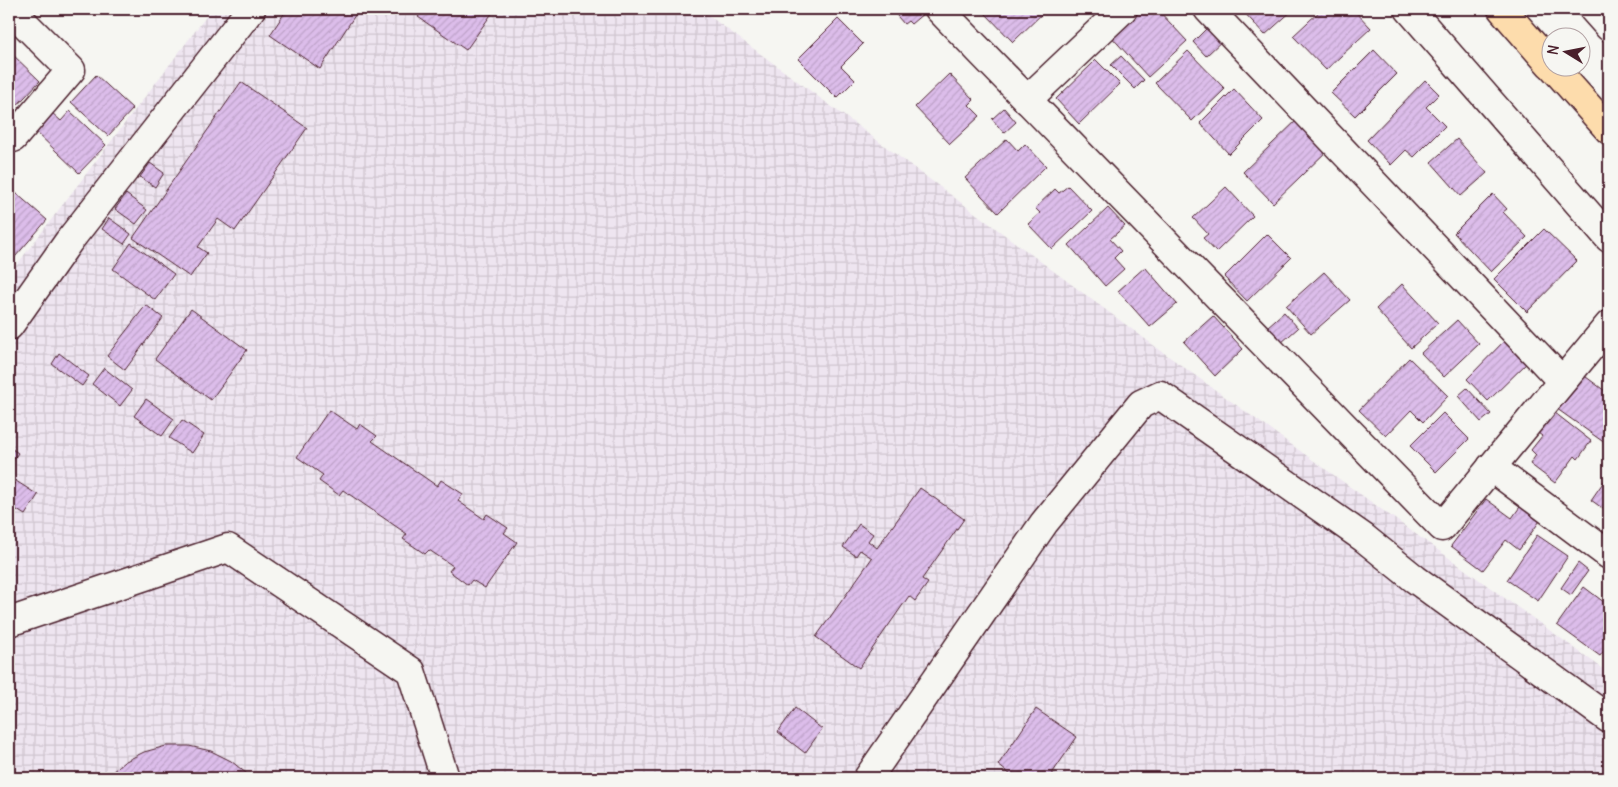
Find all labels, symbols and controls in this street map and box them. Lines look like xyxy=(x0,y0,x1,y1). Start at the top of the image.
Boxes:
north arrow xyxy=(1540,28,1590,78)
text: N xyxy=(1543,43,1563,56)

